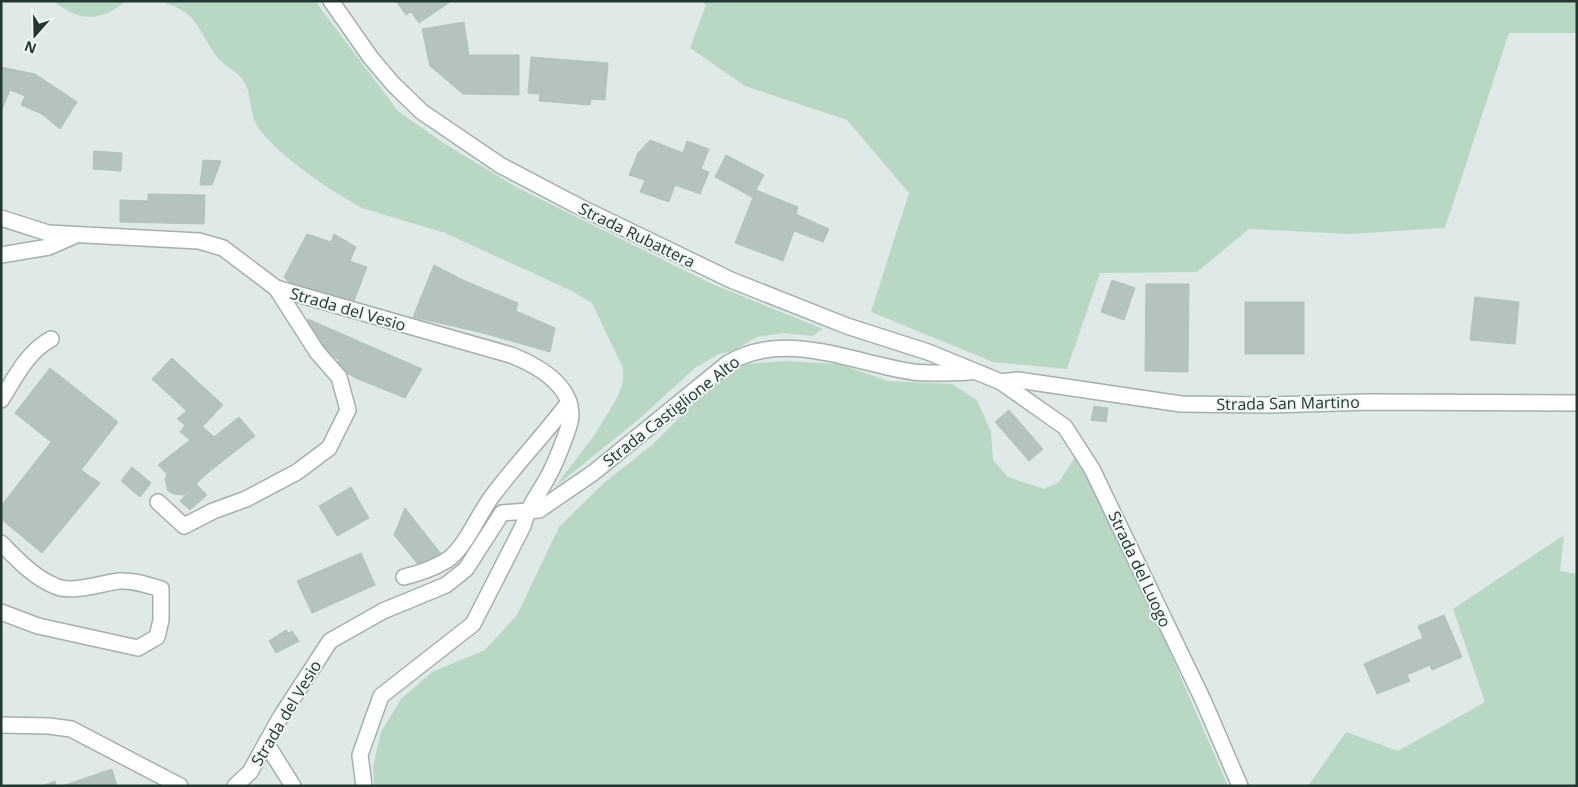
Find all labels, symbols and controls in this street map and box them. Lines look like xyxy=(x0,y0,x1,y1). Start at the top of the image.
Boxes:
north arrow xyxy=(10,10,60,60)
text: N xyxy=(22,37,39,59)
street label: Strada Rubattera xyxy=(575,197,699,273)
street label: Strada del Vesio xyxy=(288,282,408,336)
street label: Strada Castiglione Alto xyxy=(598,351,744,471)
street label: Strada San Martino xyxy=(1216,391,1360,415)
street label: Strada del Luogo xyxy=(1103,507,1177,631)
street label: Strada del Vesio xyxy=(246,656,326,770)

